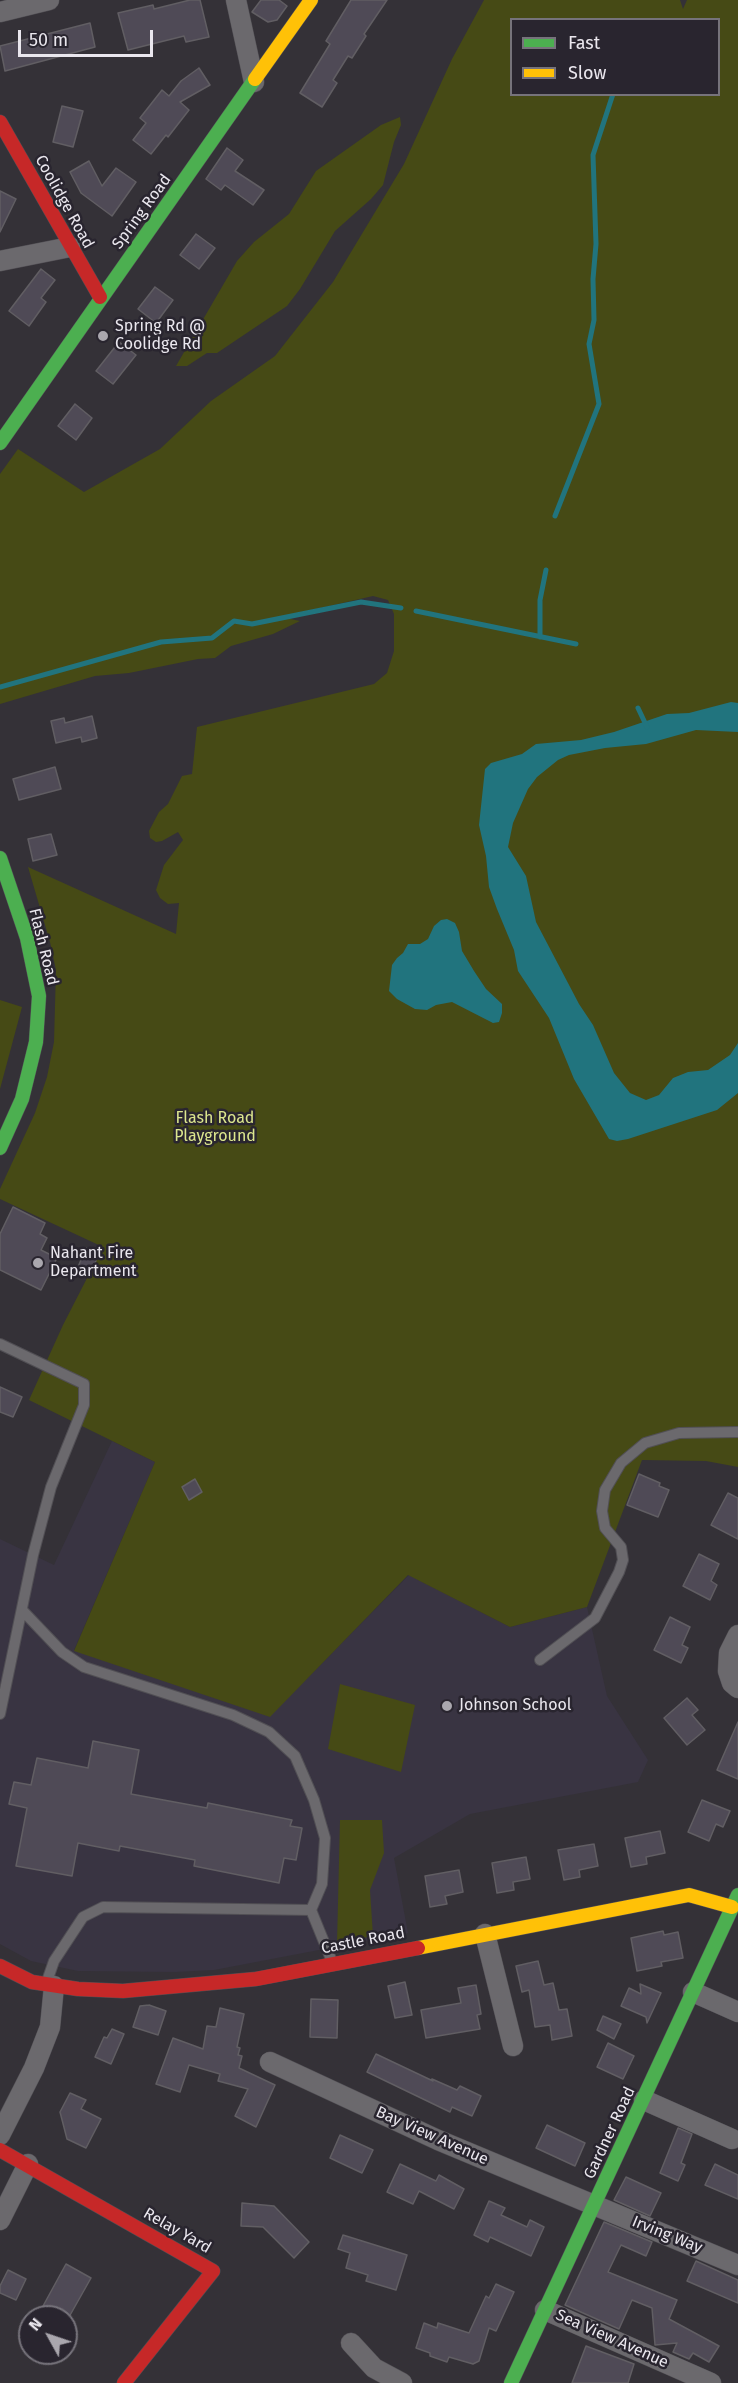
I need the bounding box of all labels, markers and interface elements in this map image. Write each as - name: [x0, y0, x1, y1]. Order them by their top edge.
- scale bar: [21, 18, 156, 56]
- legend: [510, 18, 720, 96]
- text: 50 m: [29, 29, 68, 51]
- text: Fast: [568, 32, 600, 54]
- text: Slow: [568, 62, 606, 84]
- street label: Coolidge Road: [30, 152, 98, 252]
- street label: Spring Road: [108, 171, 176, 253]
- place label: Spring Rd @ Coolidge Rd: [115, 317, 205, 355]
- marker: Spring Rd @ Coolidge Rd: [96, 329, 110, 343]
- street label: Flash Road: [24, 906, 62, 988]
- park label: Flash Road Playground: [174, 1109, 256, 1147]
- place label: Nahant Fire Department: [50, 1244, 137, 1282]
- marker: Nahant Fire Department: [31, 1256, 45, 1270]
- place label: Johnson School: [459, 1696, 572, 1716]
- marker: Johnson School: [440, 1699, 454, 1713]
- street label: Castle Road: [320, 1923, 406, 1959]
- street label: Gardner Road: [580, 2084, 640, 2182]
- street label: Bay View Avenue: [373, 2103, 491, 2169]
- street label: Relay Yard: [140, 2204, 214, 2258]
- street label: Irving Way: [629, 2212, 705, 2258]
- north arrow: [18, 2305, 78, 2365]
- street label: Sea View Avenue: [553, 2306, 671, 2372]
- text: N: [25, 2314, 46, 2335]

